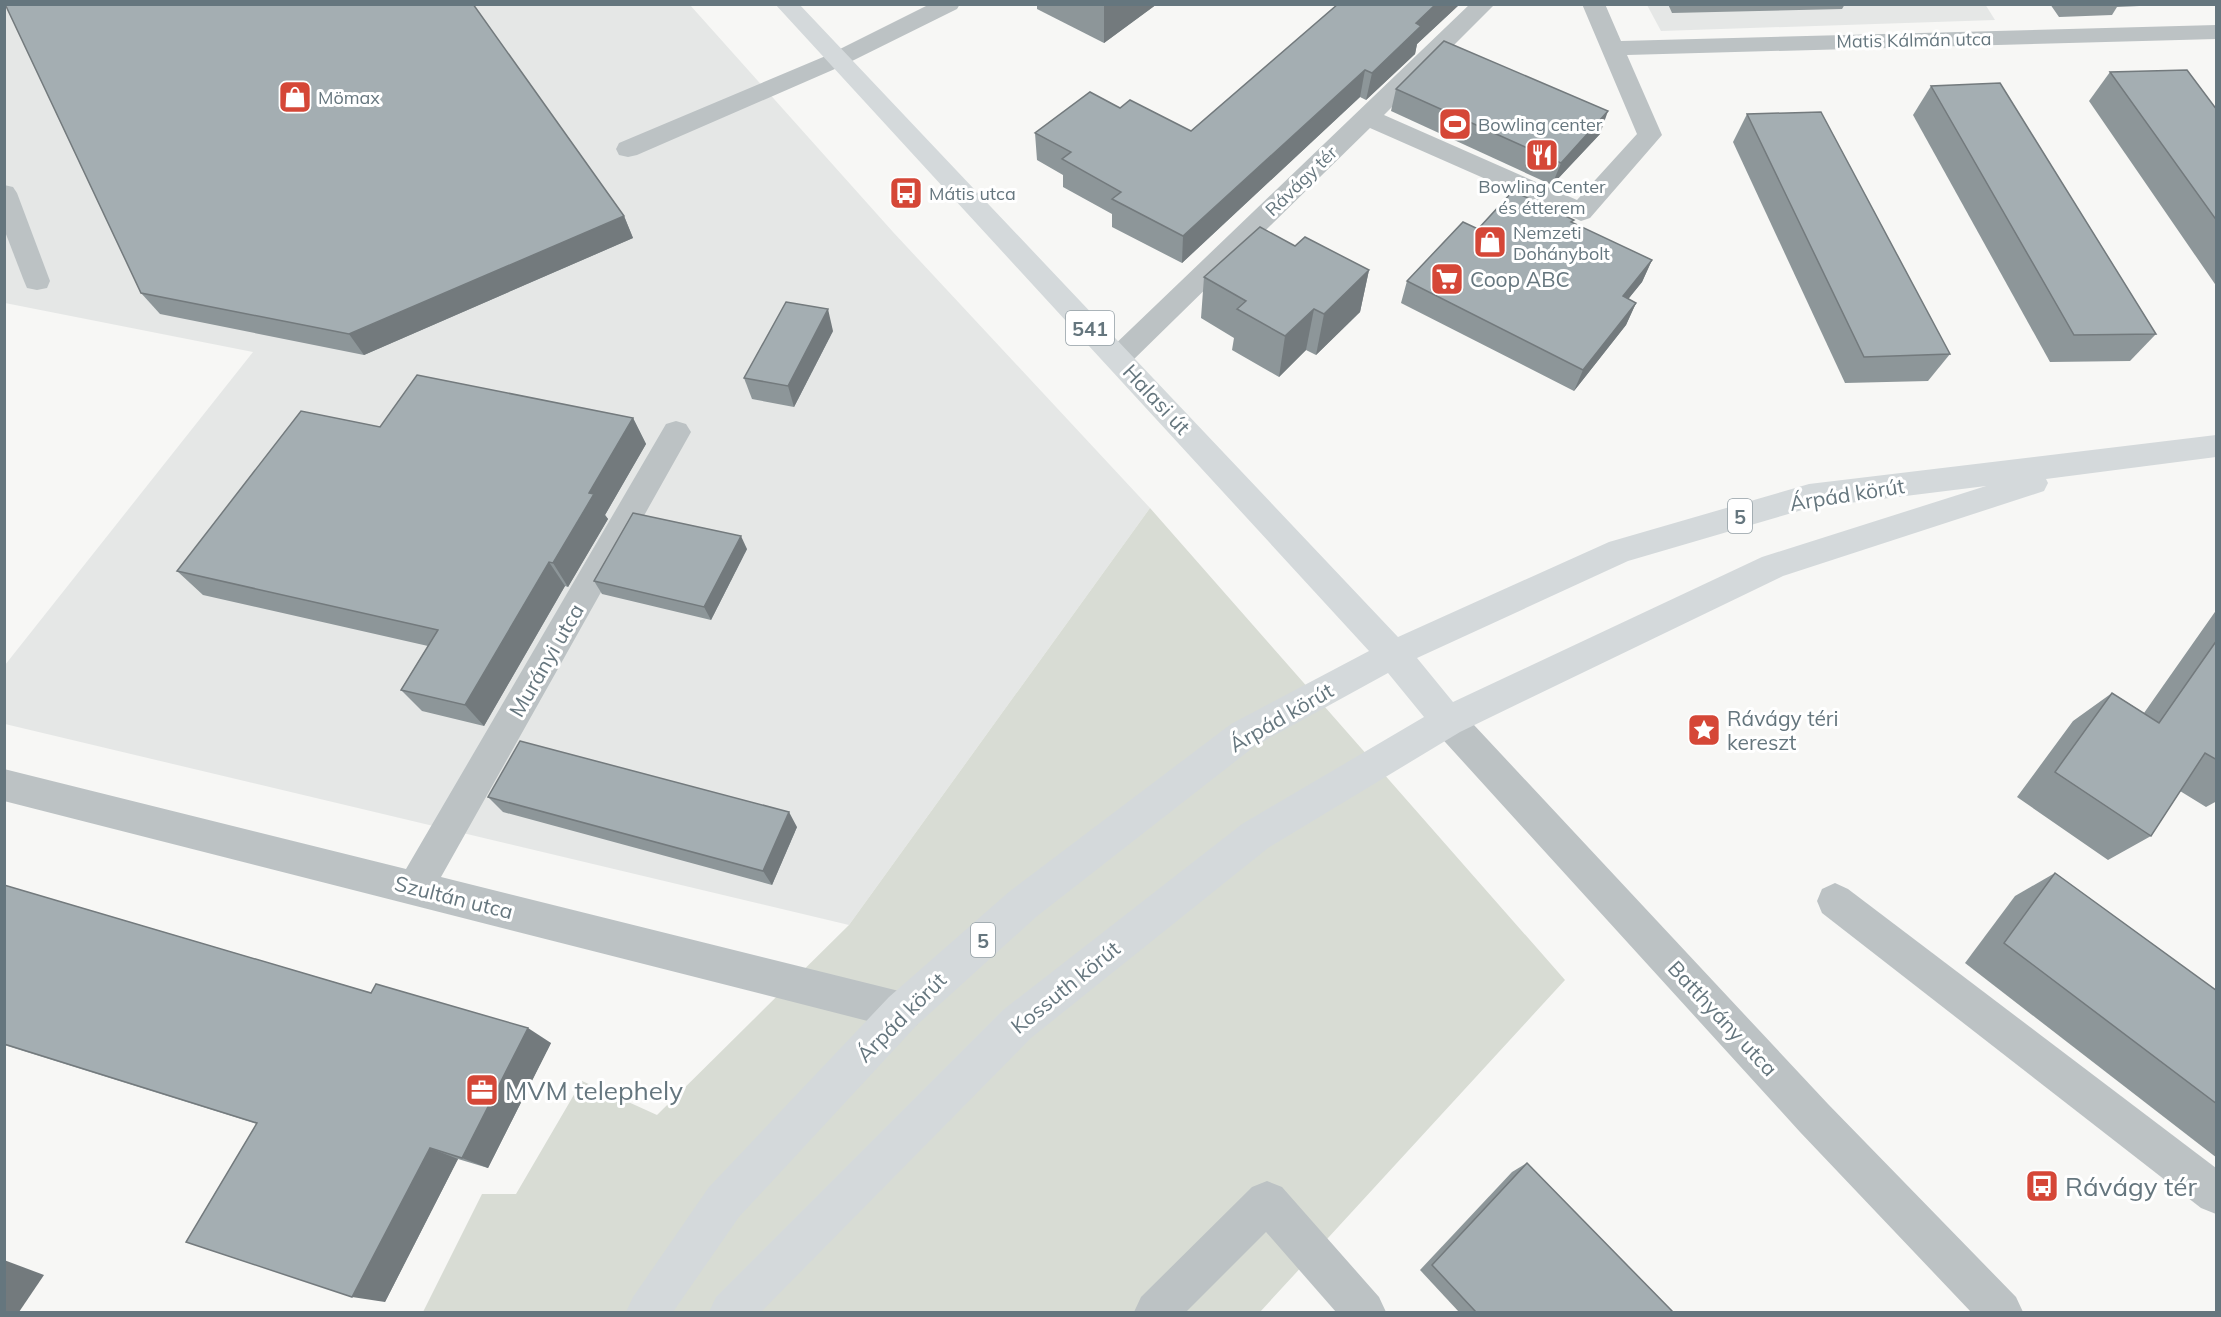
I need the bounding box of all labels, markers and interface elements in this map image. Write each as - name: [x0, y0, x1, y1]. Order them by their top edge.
- street label: Matis Kálmán utca: [1836, 27, 1992, 53]
- shop icon: Mömax: [277, 79, 313, 115]
- place label: Mömax: [318, 86, 380, 109]
- sports icon: Bowling center: [1437, 106, 1473, 142]
- place label: Bowling center: [1478, 113, 1603, 136]
- restaurant icon: Bowling Center és étterem: [1524, 137, 1560, 173]
- street label: Rávágy tér: [1260, 141, 1342, 221]
- bus stop icon: Mátis utca: [888, 175, 924, 211]
- place label: Bowling Center és étterem: [1478, 175, 1606, 219]
- place label: Mátis utca: [929, 182, 1016, 205]
- place label: Nemzeti Dohánybolt: [1513, 221, 1610, 265]
- shop icon: Nemzeti Dohánybolt: [1472, 224, 1508, 260]
- supermarket icon: Coop ABC: [1429, 261, 1465, 297]
- place label: Coop ABC: [1470, 266, 1570, 292]
- road number: 541: [1066, 311, 1114, 345]
- street label: Halasi út: [1118, 358, 1196, 440]
- street label: Árpád körút: [1788, 472, 1906, 516]
- road number: 5: [1728, 499, 1752, 533]
- street label: Murányi utca: [503, 599, 589, 721]
- street label: Árpád körút: [1224, 677, 1338, 757]
- place label: Rávágy téri kereszt: [1727, 705, 1838, 755]
- place icon: Rávágy téri kereszt: [1686, 712, 1722, 748]
- street label: Szultán utca: [392, 870, 516, 924]
- road number: 5: [971, 923, 995, 957]
- street label: Kossuth körút: [1005, 935, 1125, 1039]
- street label: Batthyány utca: [1663, 955, 1783, 1081]
- street label: Árpád körút: [851, 967, 951, 1067]
- office icon: MVM telephely: [464, 1072, 500, 1108]
- place label: MVM telephely: [505, 1074, 683, 1107]
- bus stop icon: Rávágy tér: [2024, 1168, 2060, 1204]
- place label: Rávágy tér: [2065, 1170, 2197, 1203]

